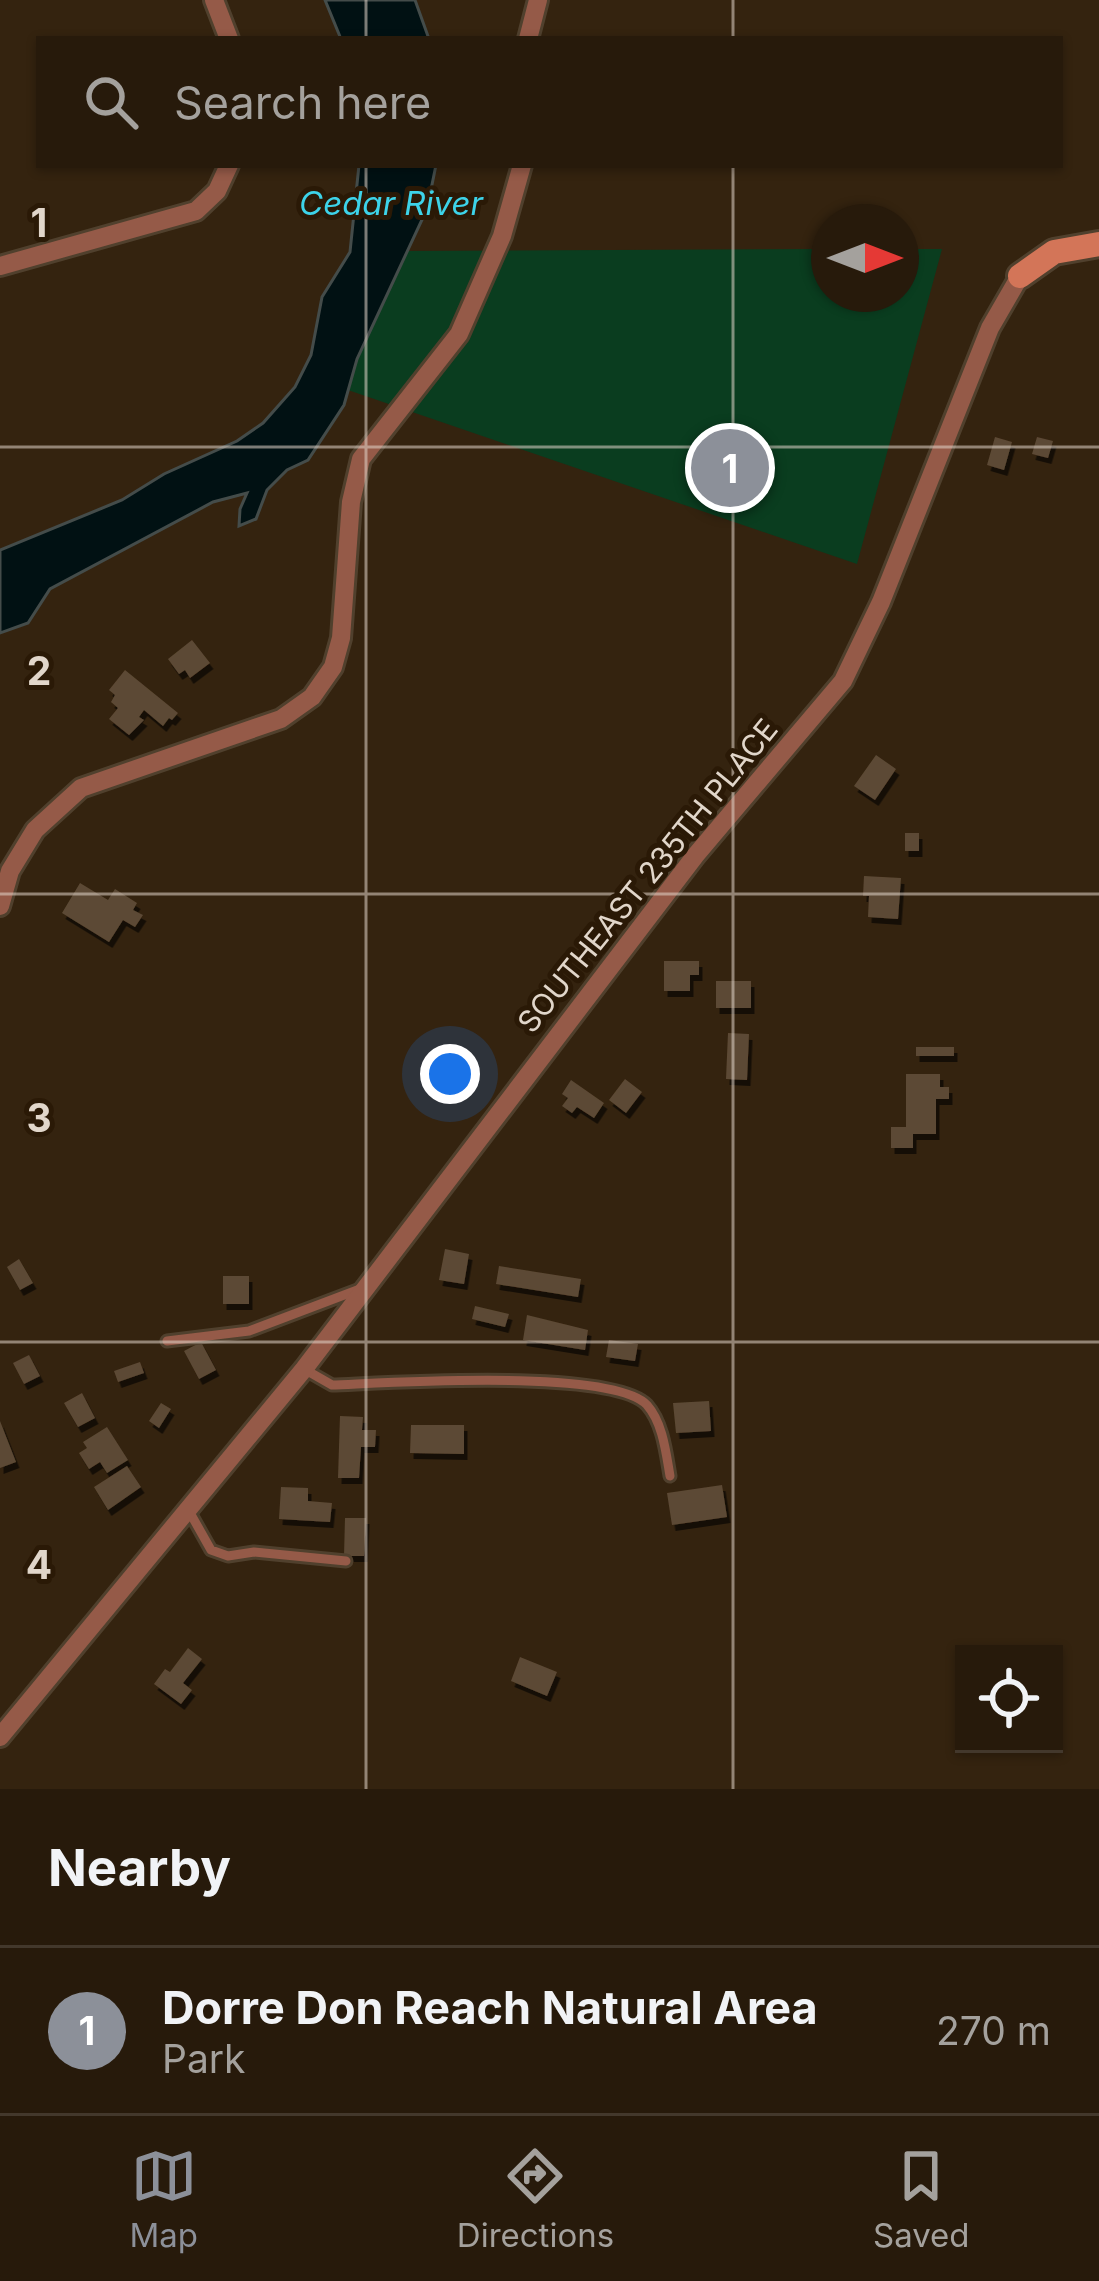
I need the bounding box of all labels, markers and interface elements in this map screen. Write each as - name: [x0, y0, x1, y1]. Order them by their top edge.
- search box: [36, 36, 1063, 168]
- icon: search: [78, 69, 144, 135]
- text: Search here: [174, 75, 431, 130]
- water label: Cedar River: [299, 183, 484, 223]
- text: 1: [31, 199, 47, 246]
- north arrow: [811, 204, 919, 312]
- pin: 1: [691, 423, 769, 513]
- text: 2: [27, 647, 51, 694]
- street label: SOUTHEAST 235TH PLACE: [510, 711, 785, 1039]
- your location: [420, 1044, 480, 1104]
- text: 3: [26, 1094, 52, 1141]
- text: 4: [26, 1541, 52, 1588]
- map controls: [955, 1645, 1063, 1753]
- button: locate: [955, 1645, 1063, 1753]
- text: Nearby: [48, 1837, 231, 1898]
- text: Dorre Don Reach Natural Area: [162, 1980, 818, 2035]
- text: 1: [79, 2007, 95, 2054]
- text: 270 m: [936, 2007, 1051, 2054]
- text: Park: [162, 2035, 246, 2082]
- tab: Map: [129, 2143, 198, 2255]
- tab: Directions: [457, 2143, 614, 2255]
- tab: Saved: [873, 2143, 970, 2255]

